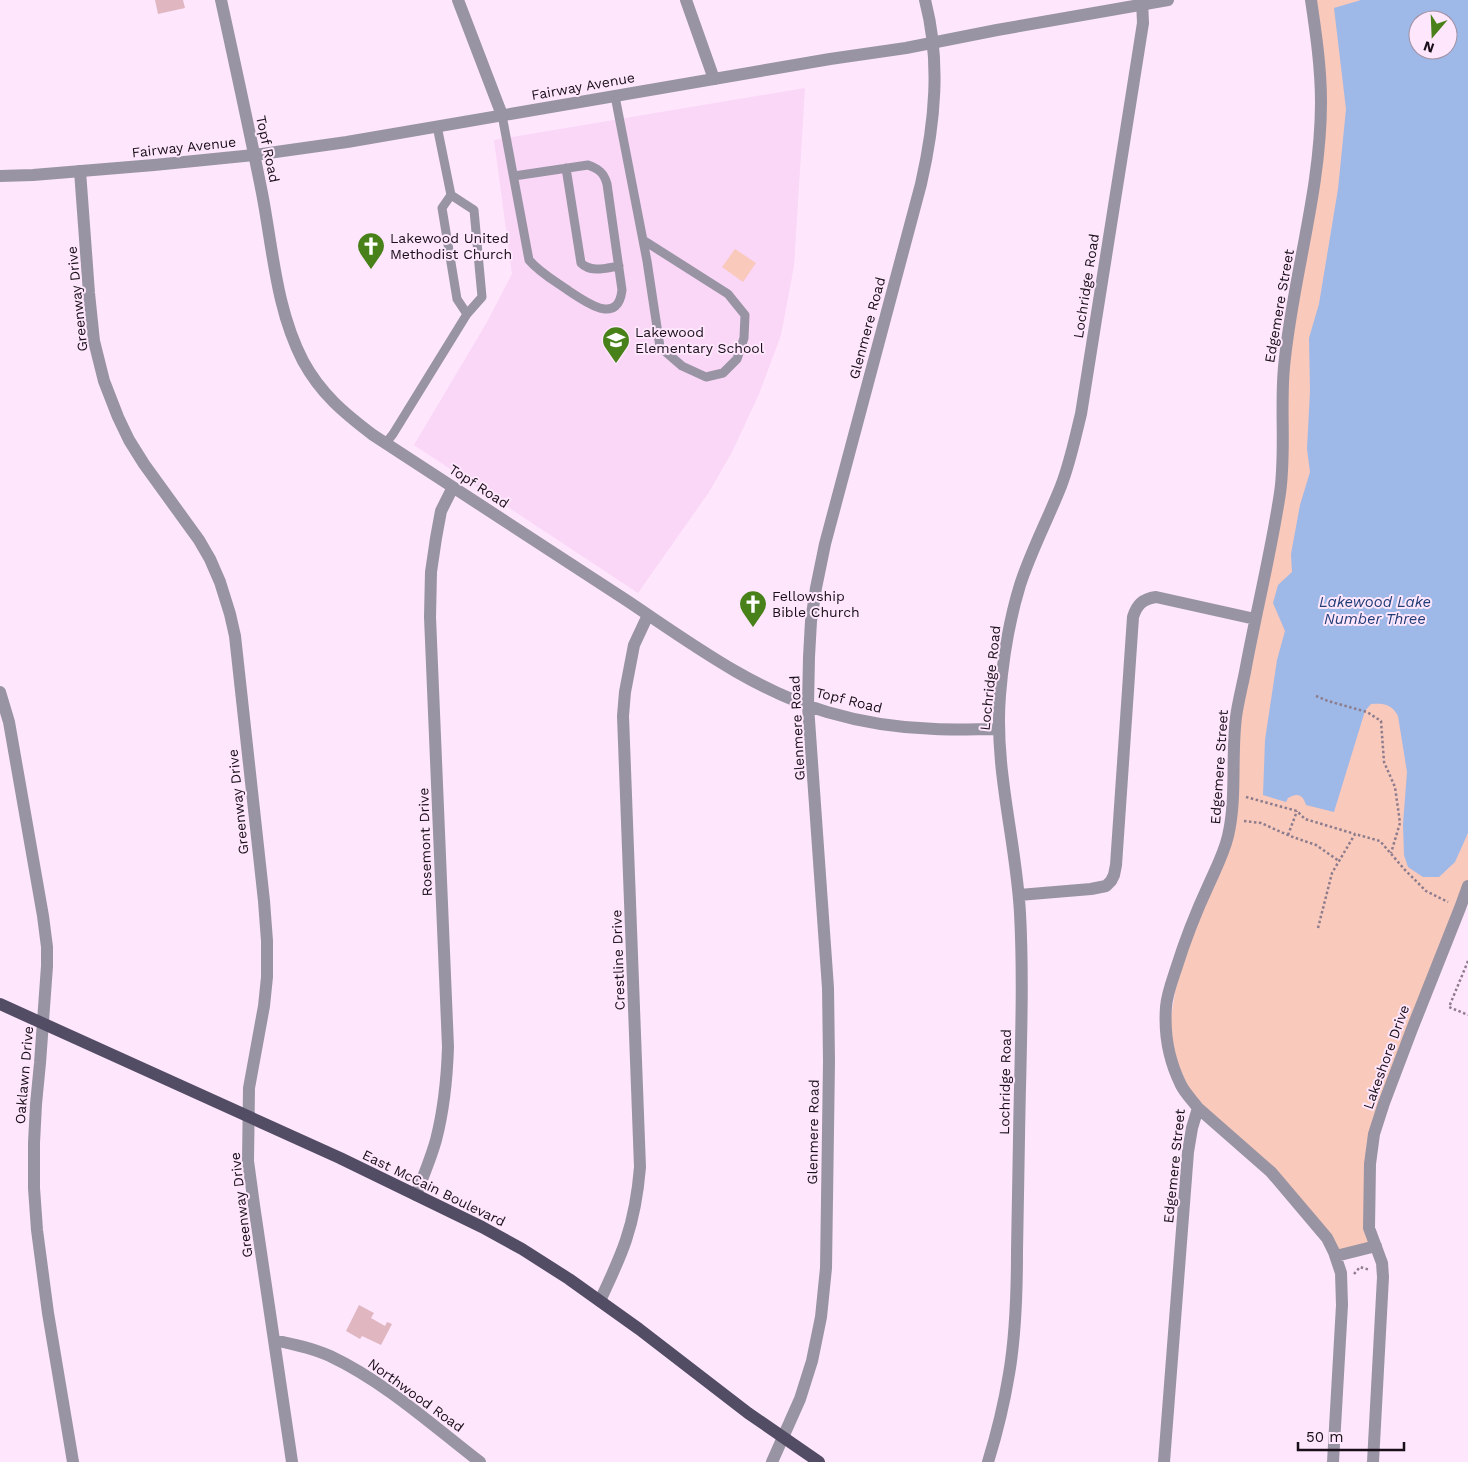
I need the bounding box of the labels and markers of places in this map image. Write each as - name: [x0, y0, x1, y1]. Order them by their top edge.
- place label: Lakewood United Methodist Church: [390, 230, 512, 262]
- church icon: Lakewood United Methodist Church: [356, 231, 386, 270]
- place label: Lakewood Elementary School: [635, 324, 765, 356]
- school or university icon: Lakewood Elementary School: [601, 325, 631, 364]
- place label: Fellowship Bible Church: [772, 588, 860, 620]
- church icon: Fellowship Bible Church: [738, 589, 768, 628]

